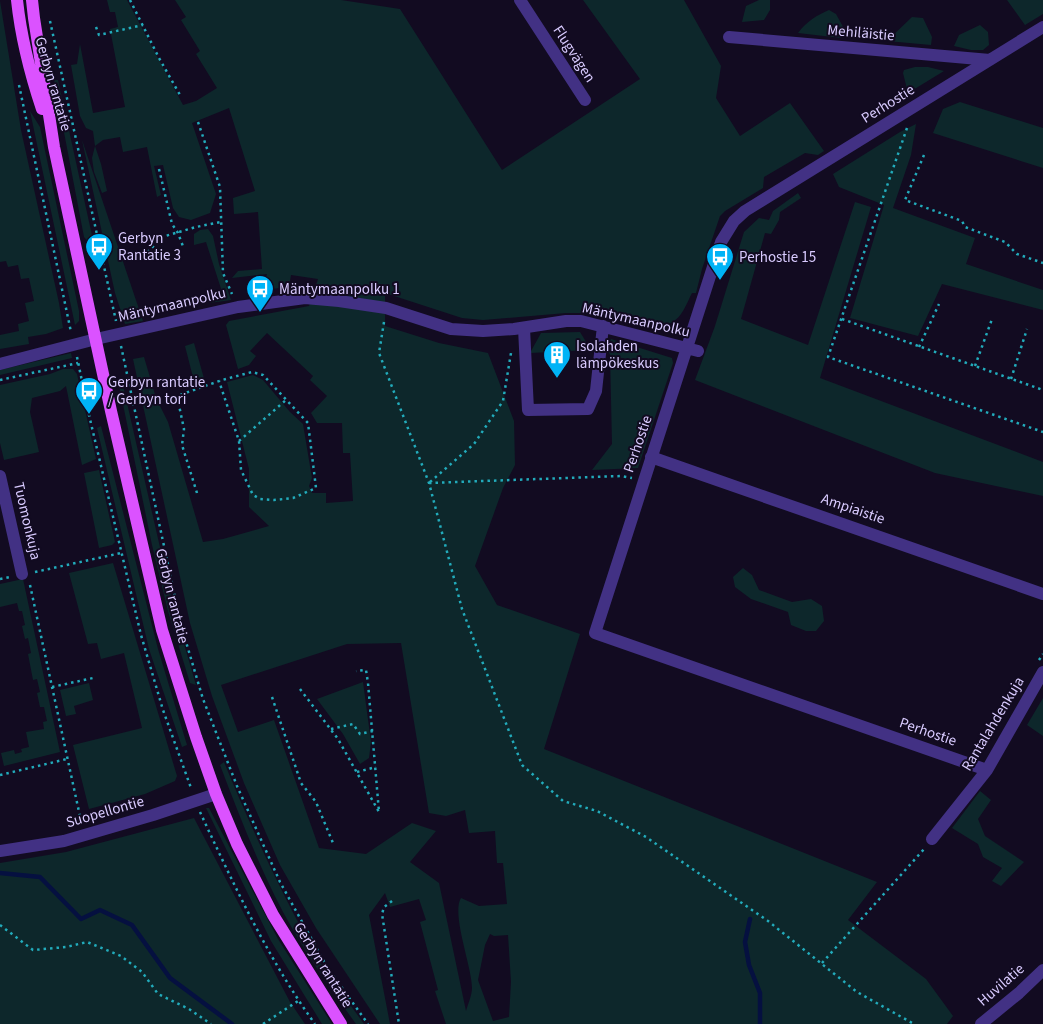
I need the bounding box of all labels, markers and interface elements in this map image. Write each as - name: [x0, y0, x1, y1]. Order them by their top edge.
- street label: Mehiläistie: [826, 20, 896, 46]
- street label: Flugvägen: [548, 21, 600, 87]
- street label: Gerbyn rantatie: [29, 34, 77, 134]
- street label: Perhostie: [857, 79, 919, 129]
- place label: Gerbyn Rantatie 3: [118, 228, 181, 266]
- bus stop icon: Gerbyn Rantatie 3: [84, 232, 114, 271]
- bus stop icon: Perhostie 15: [705, 242, 735, 281]
- place label: Perhostie 15: [739, 247, 816, 268]
- bus stop icon: Mäntymaanpolku 1: [245, 274, 275, 313]
- place label: Mäntymaanpolku 1: [279, 279, 400, 300]
- street label: Mäntymaanpolku: [116, 282, 228, 328]
- street label: Mäntymaanpolku: [580, 297, 692, 343]
- place label: Isolahden lämpökeskus: [576, 336, 659, 374]
- building icon: Isolahden lämpökeskus: [542, 340, 572, 379]
- place label: Gerbyn rantatie / Gerbyn tori: [108, 372, 205, 410]
- bus stop icon: Gerbyn rantatie / Gerbyn tori: [74, 376, 104, 415]
- street label: Perhostie: [618, 413, 658, 475]
- street label: Tuomonkuja: [8, 480, 46, 562]
- street label: Ampiaistie: [818, 488, 888, 530]
- street label: Gerbyn rantatie: [150, 546, 194, 646]
- street label: Rantalahdenkuja: [957, 673, 1029, 775]
- street label: Perhostie: [897, 712, 959, 752]
- street label: Suopellontie: [64, 791, 146, 833]
- street label: Gerbyn rantatie: [288, 918, 358, 1012]
- street label: Huvilatie: [973, 959, 1029, 1011]

